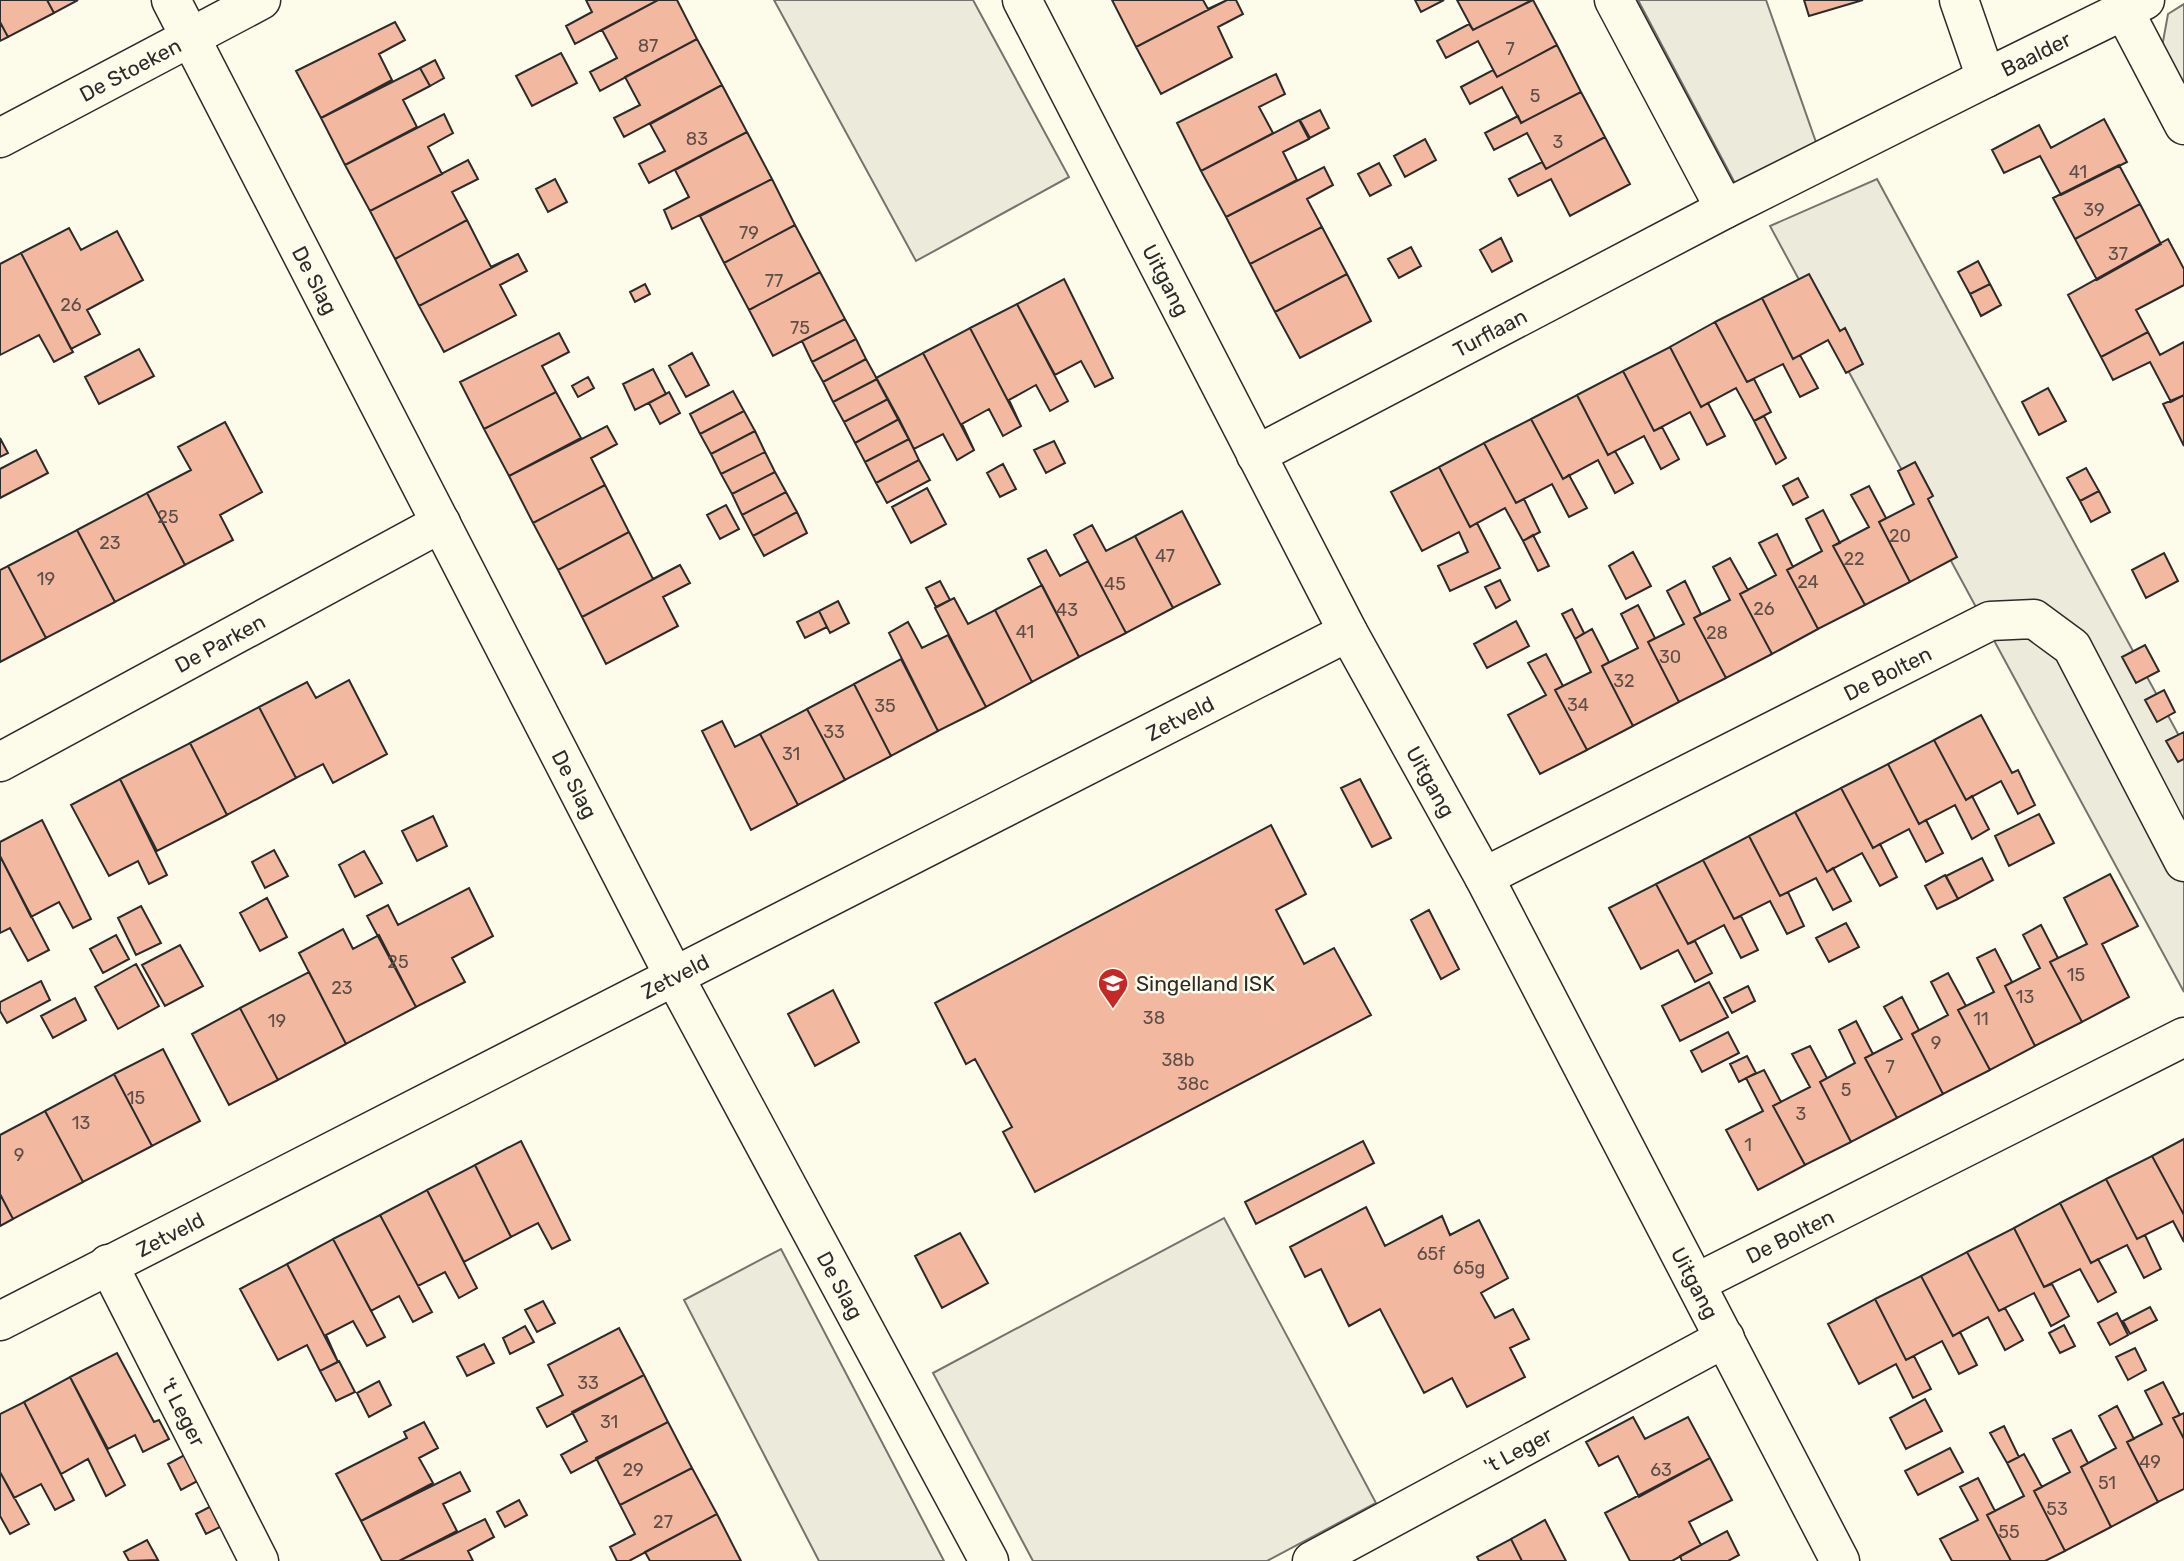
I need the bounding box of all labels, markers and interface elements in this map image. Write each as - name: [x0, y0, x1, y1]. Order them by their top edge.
- street label: Baalder: [1997, 26, 2075, 81]
- street label: De Stoeken: [75, 32, 185, 106]
- house number: 87: [638, 35, 658, 57]
- house number: 7: [1505, 38, 1515, 60]
- house number: 5: [1530, 85, 1540, 107]
- house number: 83: [686, 128, 708, 150]
- house number: 3: [1553, 131, 1563, 153]
- house number: 41: [2069, 161, 2087, 183]
- house number: 39: [2083, 199, 2105, 221]
- house number: 79: [739, 222, 759, 244]
- street label: Uitgang: [1138, 240, 1195, 320]
- street label: De Slag: [287, 242, 343, 318]
- house number: 37: [2108, 243, 2128, 265]
- house number: 77: [765, 270, 783, 292]
- house number: 26: [60, 294, 82, 316]
- street label: Turflaan: [1449, 303, 1531, 362]
- house number: 75: [790, 317, 810, 339]
- house number: 25: [157, 506, 179, 528]
- house number: 20: [1889, 525, 1911, 547]
- house number: 23: [99, 532, 121, 554]
- house number: 47: [1155, 545, 1175, 567]
- house number: 22: [1843, 548, 1865, 570]
- house number: 19: [37, 568, 55, 590]
- house number: 24: [1797, 571, 1819, 593]
- house number: 45: [1104, 573, 1126, 595]
- house number: 26: [1753, 598, 1775, 620]
- house number: 43: [1056, 599, 1078, 621]
- street label: De Parken: [170, 608, 269, 677]
- house number: 41: [1016, 621, 1034, 643]
- house number: 28: [1706, 622, 1728, 644]
- street label: De Bolten: [1839, 640, 1935, 706]
- house number: 30: [1659, 646, 1681, 668]
- house number: 32: [1613, 670, 1635, 692]
- street label: Zetveld: [1142, 690, 1218, 746]
- house number: 34: [1567, 694, 1589, 716]
- house number: 35: [874, 695, 896, 717]
- house number: 33: [823, 721, 845, 743]
- street label: Uitgang: [1401, 741, 1461, 821]
- house number: 31: [782, 743, 800, 765]
- street label: De Slag: [547, 746, 603, 822]
- street label: Zetveld: [637, 948, 713, 1004]
- house number: 25: [387, 951, 409, 973]
- house number: 15: [2067, 964, 2085, 986]
- school or university icon: Singelland ISK: [1096, 966, 1130, 1010]
- place label: Singelland ISK: [1136, 971, 1275, 996]
- house number: 23: [331, 977, 353, 999]
- house number: 13: [2016, 986, 2034, 1008]
- house number: 38: [1143, 1007, 1165, 1029]
- house number: 11: [1973, 1008, 1989, 1030]
- house number: 19: [268, 1010, 286, 1032]
- house number: 9: [1931, 1032, 1941, 1054]
- house number: 38b: [1162, 1049, 1194, 1071]
- house number: 7: [1885, 1056, 1895, 1078]
- house number: 38c: [1177, 1073, 1209, 1095]
- house number: 5: [1841, 1079, 1851, 1101]
- house number: 15: [127, 1087, 145, 1109]
- house number: 3: [1796, 1103, 1806, 1125]
- house number: 13: [72, 1112, 90, 1134]
- house number: 1: [1744, 1134, 1752, 1156]
- house number: 9: [14, 1144, 24, 1166]
- street label: De Bolten: [1742, 1203, 1838, 1268]
- street label: Zetveld: [132, 1206, 208, 1262]
- house number: 65f: [1417, 1243, 1445, 1265]
- street label: Uitgang: [1666, 1243, 1724, 1323]
- street label: De Slag: [812, 1247, 869, 1323]
- house number: 65g: [1453, 1257, 1485, 1279]
- house number: 33: [577, 1372, 599, 1394]
- street label: 't Leger: [155, 1373, 211, 1450]
- house number: 31: [600, 1411, 618, 1433]
- street label: 't Leger: [1480, 1421, 1556, 1478]
- house number: 49: [2139, 1451, 2161, 1473]
- house number: 29: [622, 1459, 644, 1481]
- house number: 63: [1650, 1459, 1672, 1481]
- house number: 51: [2098, 1472, 2116, 1494]
- house number: 53: [2046, 1498, 2068, 1520]
- house number: 27: [653, 1511, 673, 1533]
- house number: 55: [1998, 1521, 2020, 1543]

